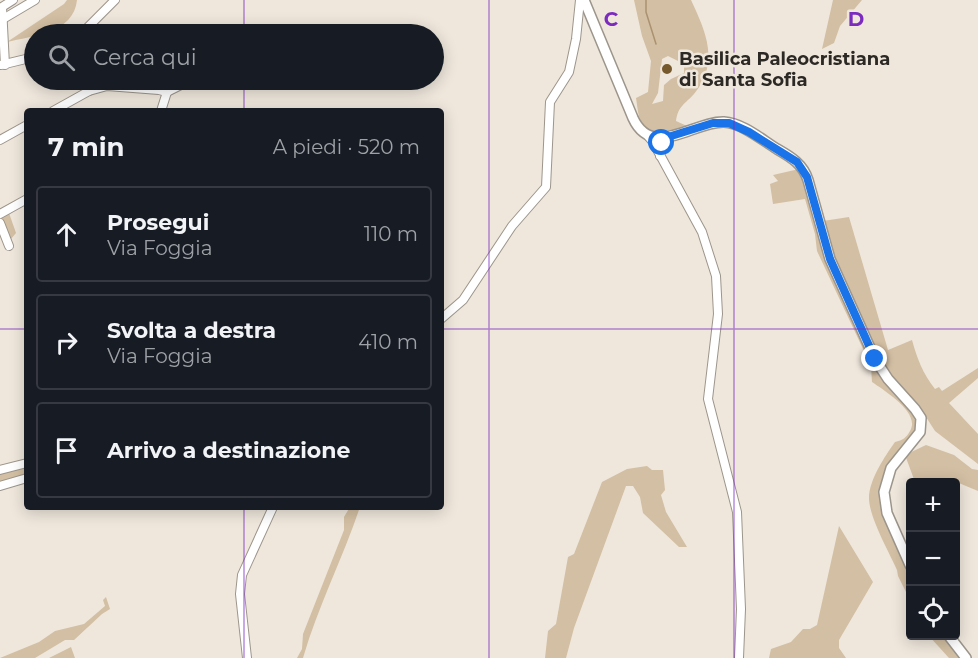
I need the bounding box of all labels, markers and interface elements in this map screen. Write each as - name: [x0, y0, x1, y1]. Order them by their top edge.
- text: C: [604, 7, 619, 31]
- text: D: [848, 7, 864, 31]
- search box: [24, 24, 444, 90]
- icon: search: [45, 41, 78, 74]
- text: Cerca qui: [93, 44, 197, 71]
- place label: Basilica Paleocristiana di Santa Sofia: [679, 48, 890, 91]
- marker: Basilica Paleocristiana di Santa Sofia: [660, 62, 674, 76]
- route start: [648, 129, 674, 155]
- text: 7 min: [48, 131, 125, 163]
- text: A piedi · 520 m: [273, 135, 420, 159]
- text: Prosegui: [107, 209, 209, 236]
- icon: ahead: [50, 218, 83, 251]
- text: 110 m: [364, 222, 418, 246]
- text: Via Foggia: [107, 236, 212, 260]
- text: Svolta a destra: [107, 317, 276, 344]
- icon: right: [50, 326, 83, 359]
- text: 410 m: [358, 330, 418, 354]
- text: Via Foggia: [107, 344, 212, 368]
- route end: [861, 345, 887, 371]
- icon: arrive: [50, 434, 83, 467]
- text: Arrivo a destinazione: [107, 437, 350, 464]
- map controls: [906, 478, 960, 640]
- button: +: [906, 478, 960, 532]
- button: −: [906, 532, 960, 586]
- button: locate: [906, 586, 960, 640]

